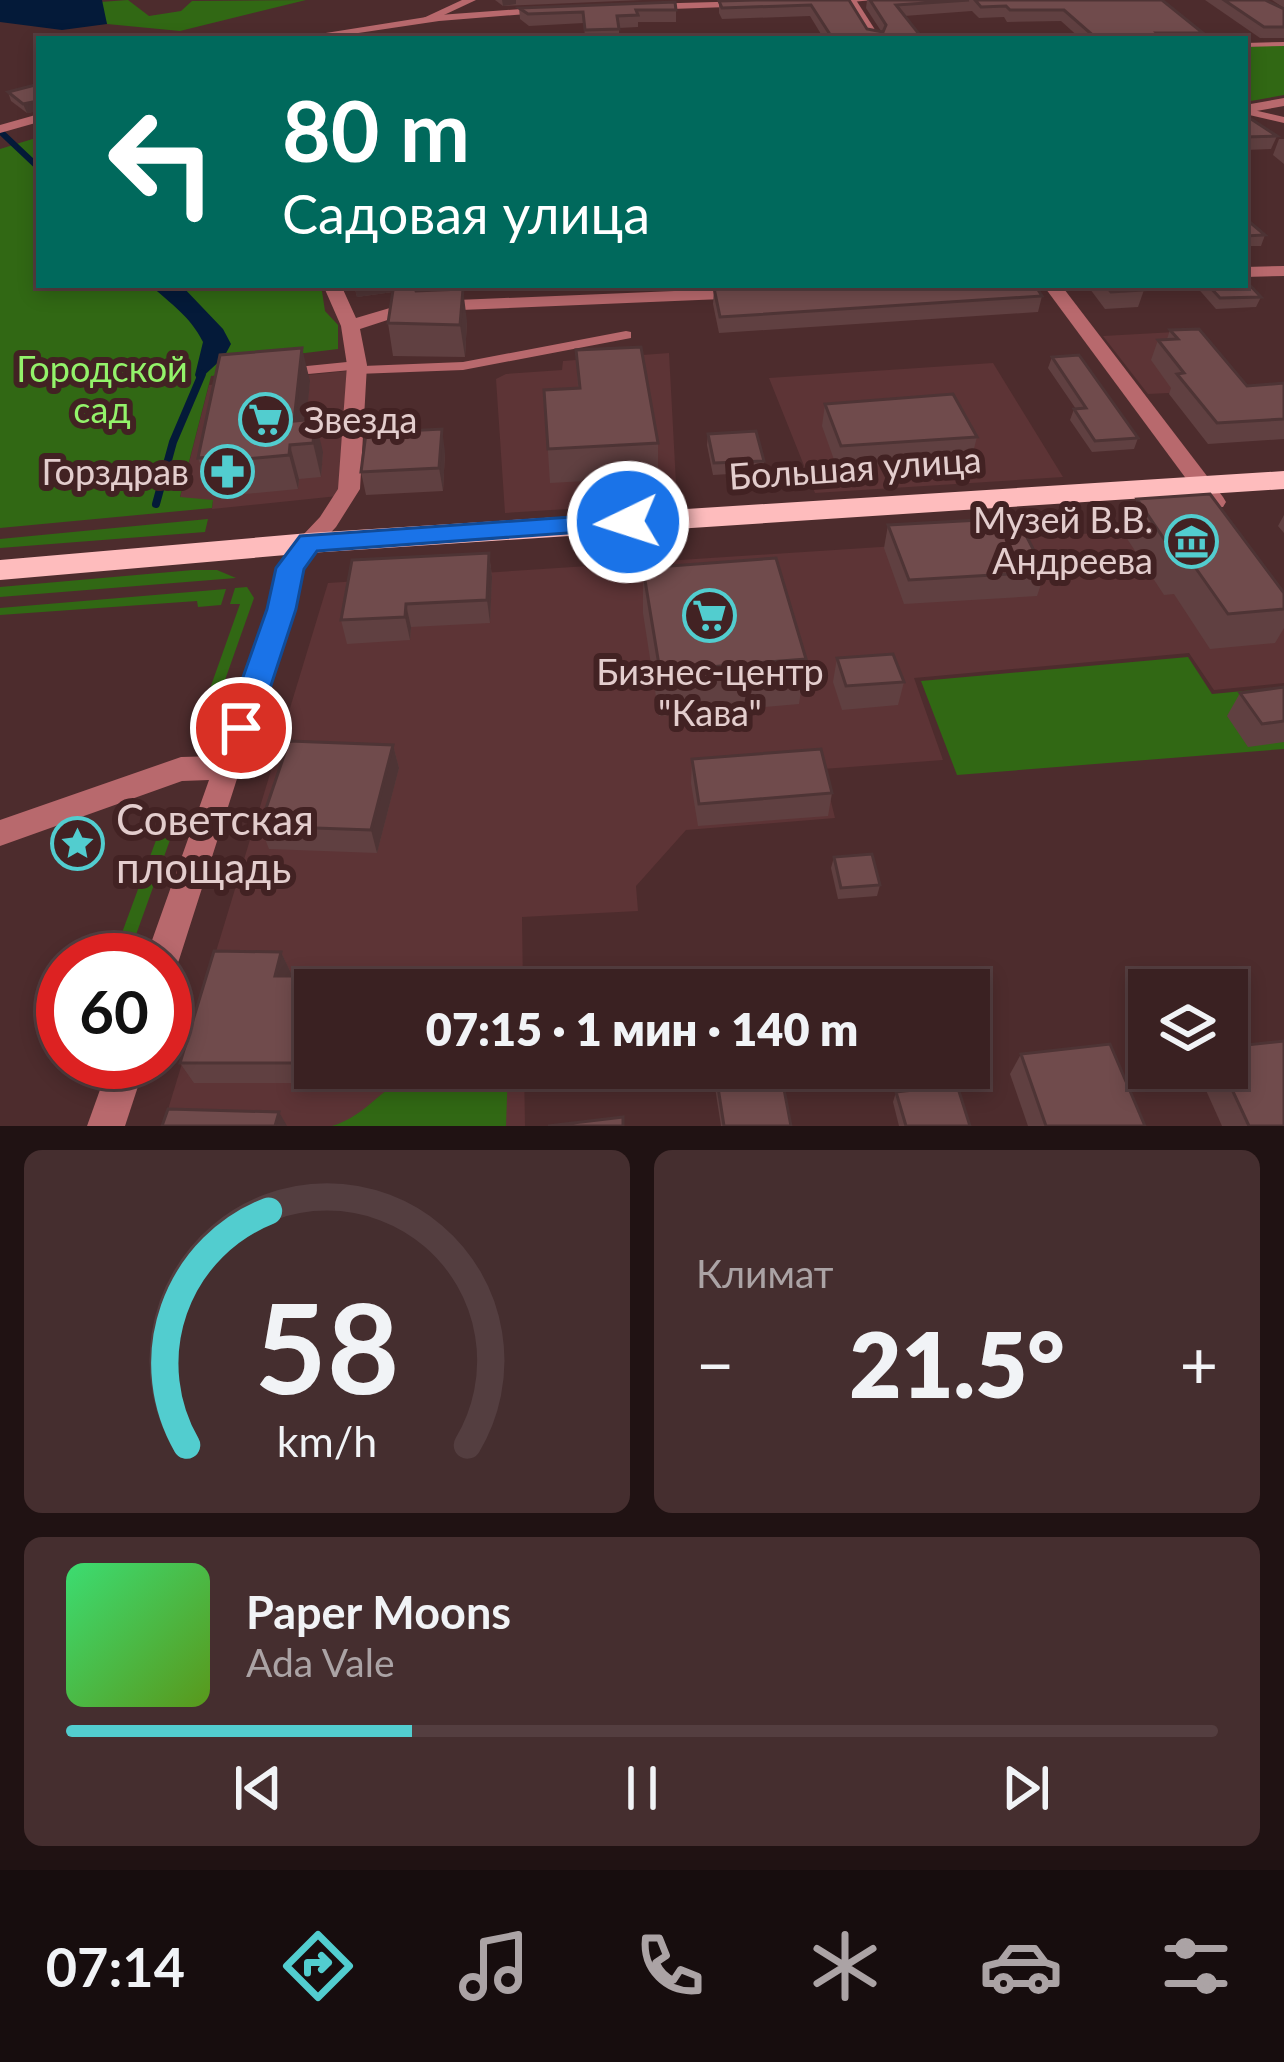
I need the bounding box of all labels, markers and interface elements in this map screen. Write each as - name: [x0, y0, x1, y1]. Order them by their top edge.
- text: 80 m: [282, 79, 470, 180]
- icon: left: [84, 84, 240, 240]
- text: Садовая улица: [282, 181, 650, 246]
- park label: Городской сад: [16, 346, 188, 431]
- supermarket icon: Звезда: [237, 392, 293, 448]
- place label: Звезда: [304, 397, 417, 441]
- street label: Большая улица: [727, 436, 983, 498]
- pharmacy icon: Горздрав: [200, 444, 256, 500]
- place label: Горздрав: [41, 449, 189, 493]
- position arrow: [565, 459, 691, 585]
- place label: Музей В.В. Андреева: [973, 497, 1153, 582]
- museum icon: Музей В.В. Андреева: [1164, 513, 1220, 569]
- supermarket icon: Бизнес-центр "Кава": [682, 588, 738, 644]
- place label: Бизнес-центр "Кава": [596, 649, 824, 734]
- pin: [190, 677, 292, 779]
- icon: arrive: [208, 695, 274, 761]
- place label: Советская площадь: [116, 794, 314, 892]
- place icon: Советская площадь: [49, 816, 105, 872]
- speed limit sign: 60: [36, 933, 192, 1089]
- map controls: [1128, 969, 1248, 1089]
- button: layers: [1128, 969, 1248, 1089]
- text: 07:15 · 1 мин · 140 m: [426, 1002, 858, 1056]
- text: Климат: [696, 1250, 834, 1296]
- text: 58: [255, 1271, 399, 1421]
- text: 21.5°: [849, 1309, 1065, 1417]
- text: −: [696, 1324, 734, 1403]
- text: +: [1180, 1324, 1218, 1403]
- text: km/h: [277, 1414, 377, 1465]
- text: Paper Moons: [246, 1585, 511, 1639]
- text: Ada Vale: [246, 1639, 395, 1685]
- icon: previous: [225, 1755, 291, 1821]
- icon: pause: [609, 1755, 675, 1821]
- icon: next: [993, 1755, 1059, 1821]
- icon: directions: [276, 1924, 360, 2008]
- icon: music: [452, 1924, 536, 2008]
- icon: phone: [628, 1924, 712, 2008]
- icon: climate: [803, 1924, 887, 2008]
- icon: car: [979, 1924, 1063, 2008]
- icon: filters: [1154, 1924, 1238, 2008]
- text: 07:14: [46, 1934, 185, 1999]

